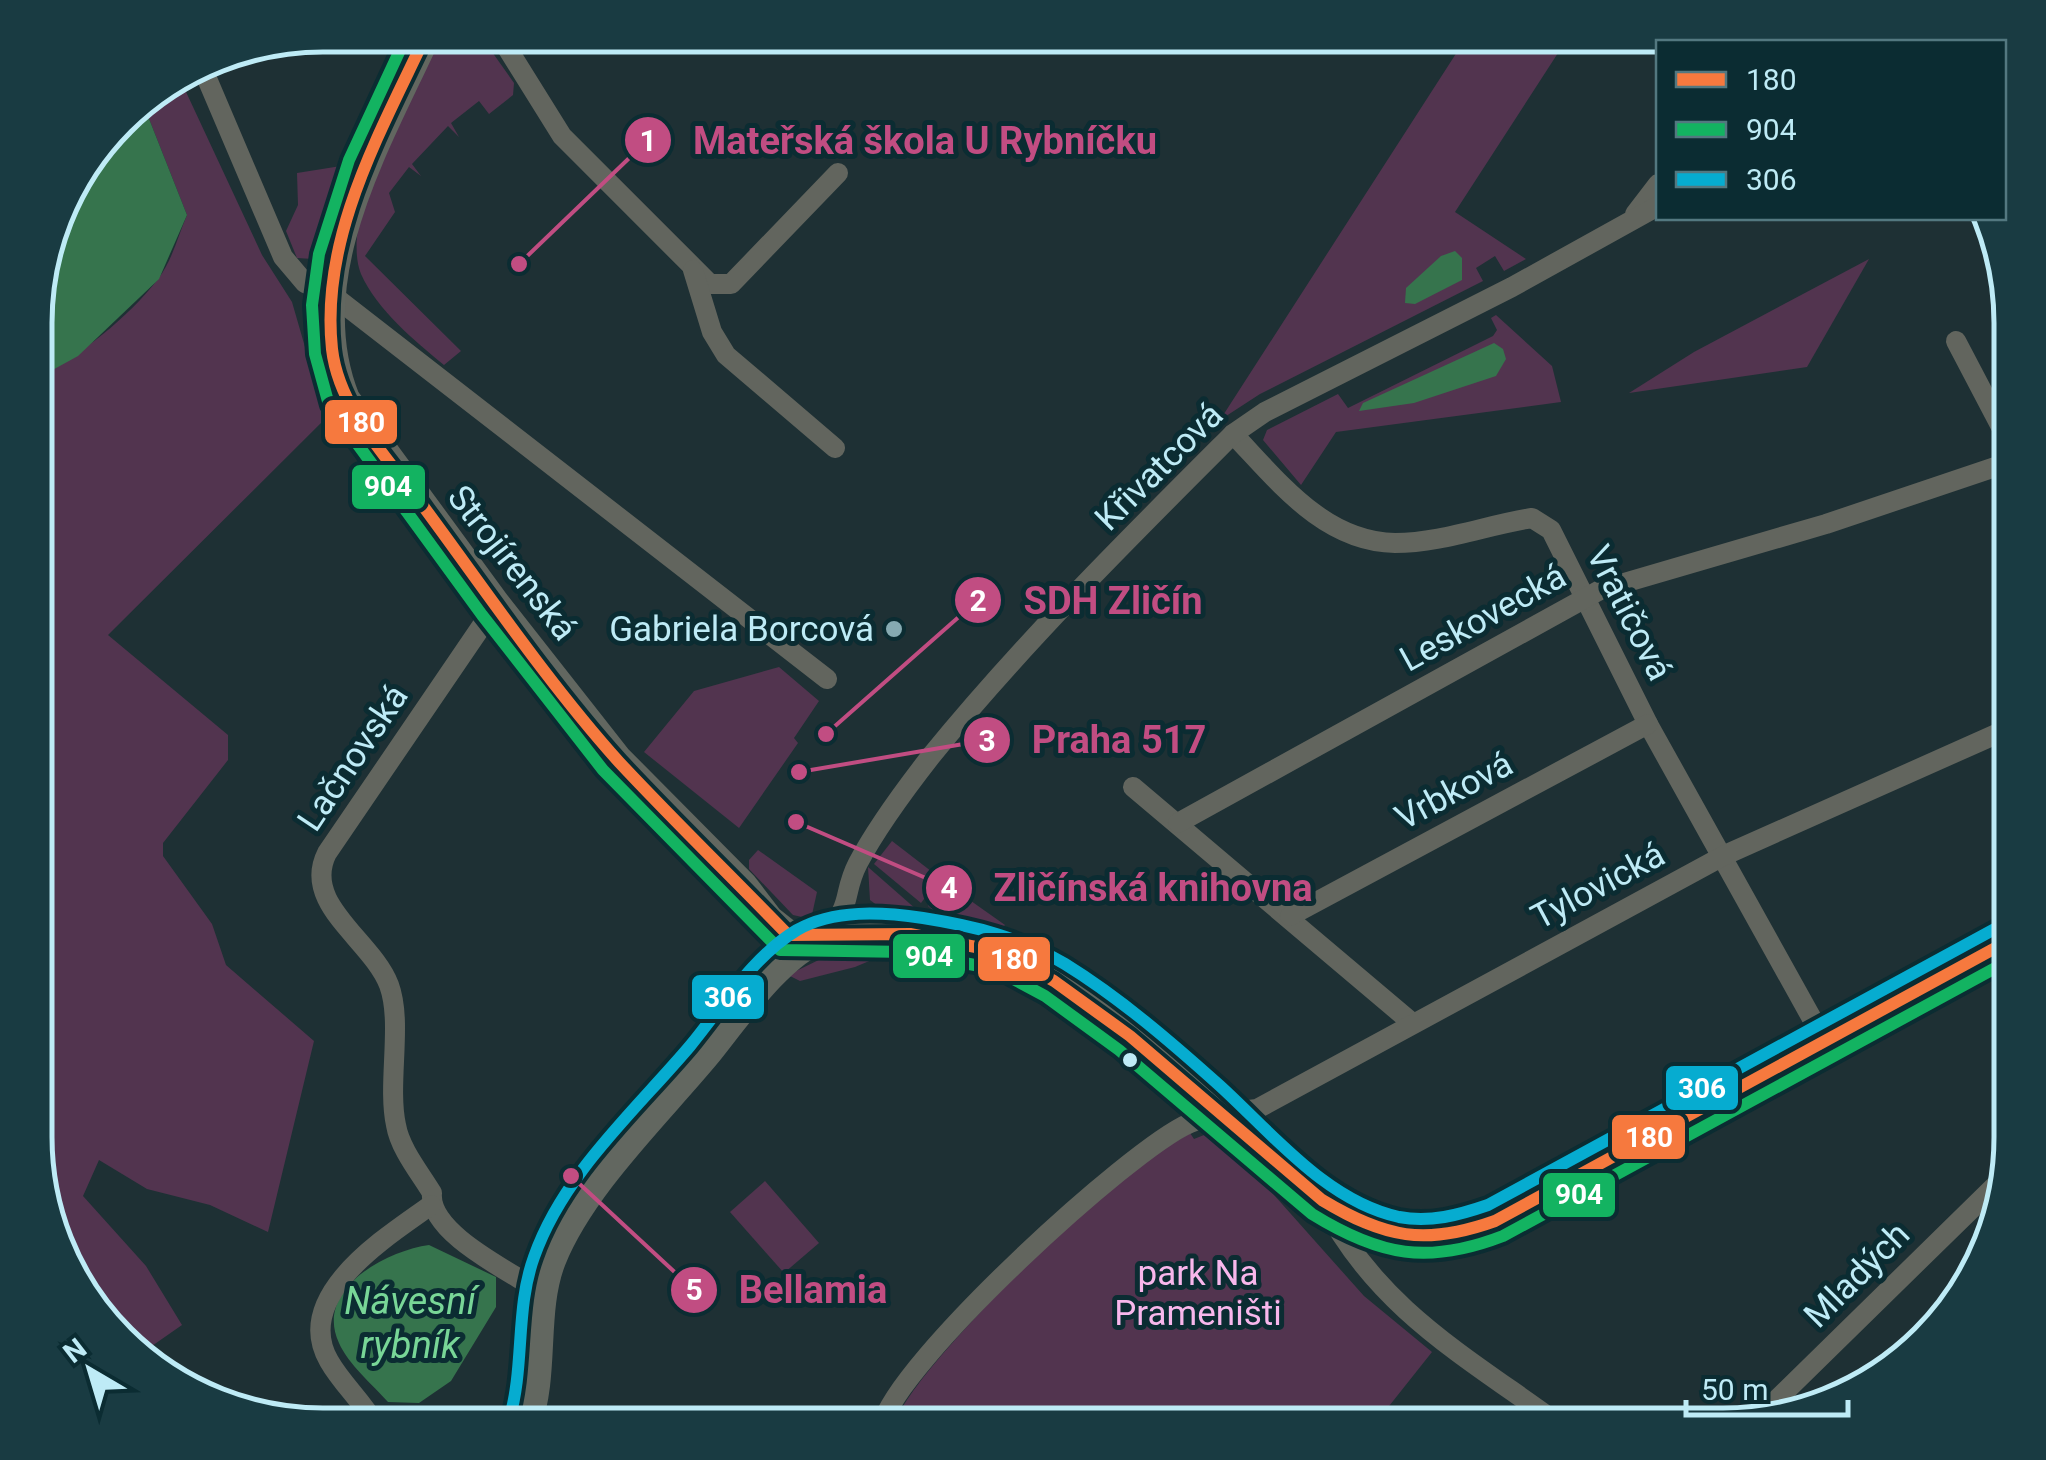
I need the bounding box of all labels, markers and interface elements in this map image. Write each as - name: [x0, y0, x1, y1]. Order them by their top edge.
- legend: [1656, 40, 2006, 220]
- text: 180: [1746, 62, 1797, 97]
- callout: Mateřská škola U Rybníčku: [623, 106, 1177, 174]
- text: 904: [1746, 112, 1797, 147]
- text: Mateřská škola U Rybníčku: [693, 119, 1157, 163]
- text: 1: [639, 123, 657, 158]
- text: 306: [1746, 162, 1797, 197]
- street label: Křivatcová: [1087, 395, 1231, 539]
- line badge: 180: [323, 398, 399, 446]
- text: 180: [337, 406, 385, 439]
- line badge: 904: [350, 463, 427, 511]
- text: 904: [364, 470, 412, 503]
- street label: Strojírenská: [439, 477, 585, 649]
- street label: Vratičová: [1578, 539, 1680, 687]
- street label: Leskovecká: [1393, 556, 1573, 680]
- callout: SDH Zličín: [953, 566, 1222, 634]
- text: SDH Zličín: [1023, 579, 1203, 623]
- text: 2: [969, 583, 987, 618]
- place label: Gabriela Borcová: [609, 609, 874, 650]
- marker: Gabriela Borcová: [883, 618, 905, 640]
- street label: Lačnovská: [289, 677, 417, 839]
- callout: Praha 517: [962, 706, 1226, 774]
- text: Praha 517: [1032, 718, 1206, 762]
- text: 3: [978, 723, 996, 758]
- street label: Vrbková: [1389, 743, 1519, 839]
- street label: Tylovická: [1524, 834, 1672, 938]
- callout: Zličínská knihovna: [924, 854, 1333, 922]
- text: Zličínská knihovna: [993, 866, 1313, 910]
- text: 4: [940, 870, 958, 905]
- line badge: 904: [891, 932, 967, 980]
- line badge: 180: [976, 935, 1052, 983]
- text: 904: [905, 940, 953, 973]
- text: 180: [990, 943, 1038, 976]
- line badge: 306: [690, 973, 766, 1021]
- text: 306: [704, 981, 752, 1014]
- unlabelled marker: [1120, 1050, 1140, 1070]
- line badge: 306: [1664, 1064, 1740, 1112]
- text: 306: [1678, 1072, 1726, 1105]
- line badge: 180: [1610, 1113, 1687, 1161]
- text: 180: [1625, 1121, 1673, 1154]
- line badge: 904: [1541, 1171, 1617, 1219]
- text: 904: [1555, 1178, 1603, 1211]
- street label: Mladých: [1796, 1214, 1918, 1336]
- park label: park Na Prameništi: [1114, 1253, 1282, 1334]
- callout: Bellamia: [669, 1256, 908, 1324]
- text: Bellamia: [739, 1268, 887, 1312]
- text: 5: [685, 1272, 703, 1307]
- water label: Návesní rybník: [344, 1279, 481, 1367]
- north arrow: [40, 1320, 140, 1420]
- text: N: [57, 1332, 93, 1370]
- scale bar: [1686, 1355, 1848, 1417]
- text: 50 m: [1701, 1372, 1768, 1407]

